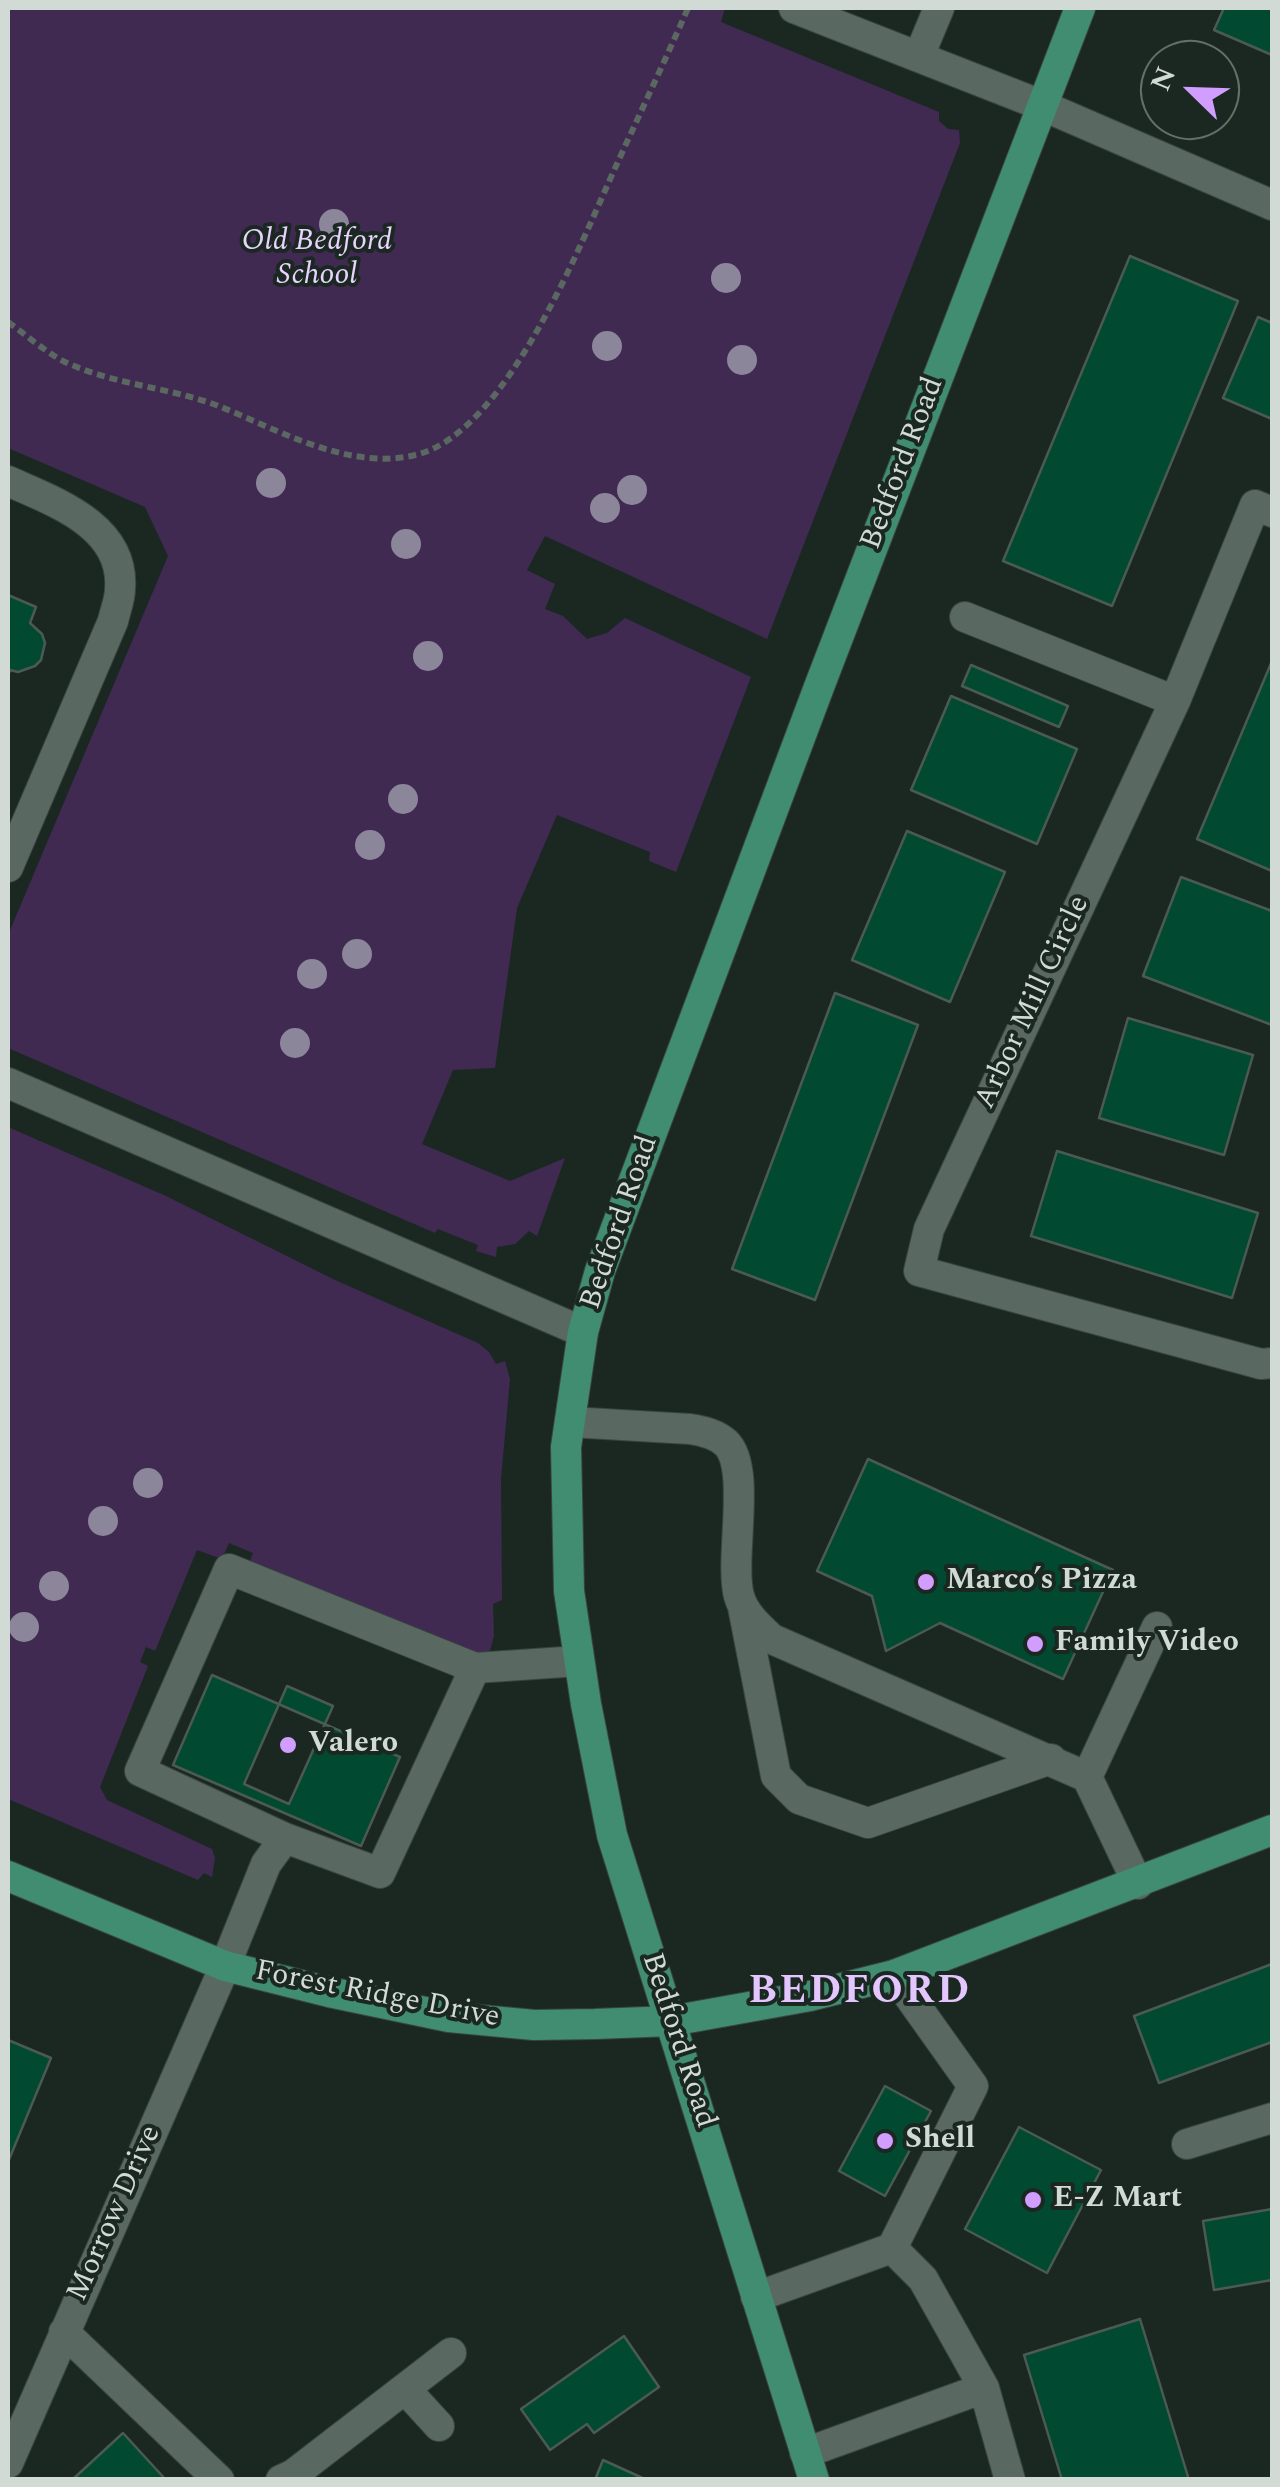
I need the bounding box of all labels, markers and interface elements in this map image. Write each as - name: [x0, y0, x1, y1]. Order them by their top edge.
- north arrow: [1140, 40, 1240, 140]
- text: N: [1140, 60, 1188, 98]
- park label: Old Bedford School: [242, 225, 392, 296]
- street label: Bedford Road: [855, 373, 953, 555]
- street label: Arbor Mill Circle: [969, 891, 1099, 1115]
- street label: Bedford Road: [574, 1131, 668, 1315]
- place label: Marco’s Pizza: [946, 1564, 1137, 1600]
- marker: Marco’s Pizza: [915, 1571, 937, 1593]
- place label: Family Video: [1055, 1626, 1239, 1662]
- marker: Family Video: [1024, 1633, 1046, 1655]
- place label: Valero: [308, 1727, 398, 1763]
- marker: Valero: [277, 1734, 299, 1756]
- street label: Bedford Road: [632, 1949, 722, 2133]
- street label: Forest Ridge Drive: [252, 1955, 502, 2037]
- district label: BEDFORD: [748, 1970, 972, 2018]
- street label: Morrow Drive: [61, 2121, 171, 2307]
- place label: Shell: [905, 2123, 975, 2159]
- marker: Shell: [874, 2130, 896, 2152]
- place label: E-Z Mart: [1053, 2182, 1182, 2218]
- marker: E-Z Mart: [1022, 2189, 1044, 2211]

